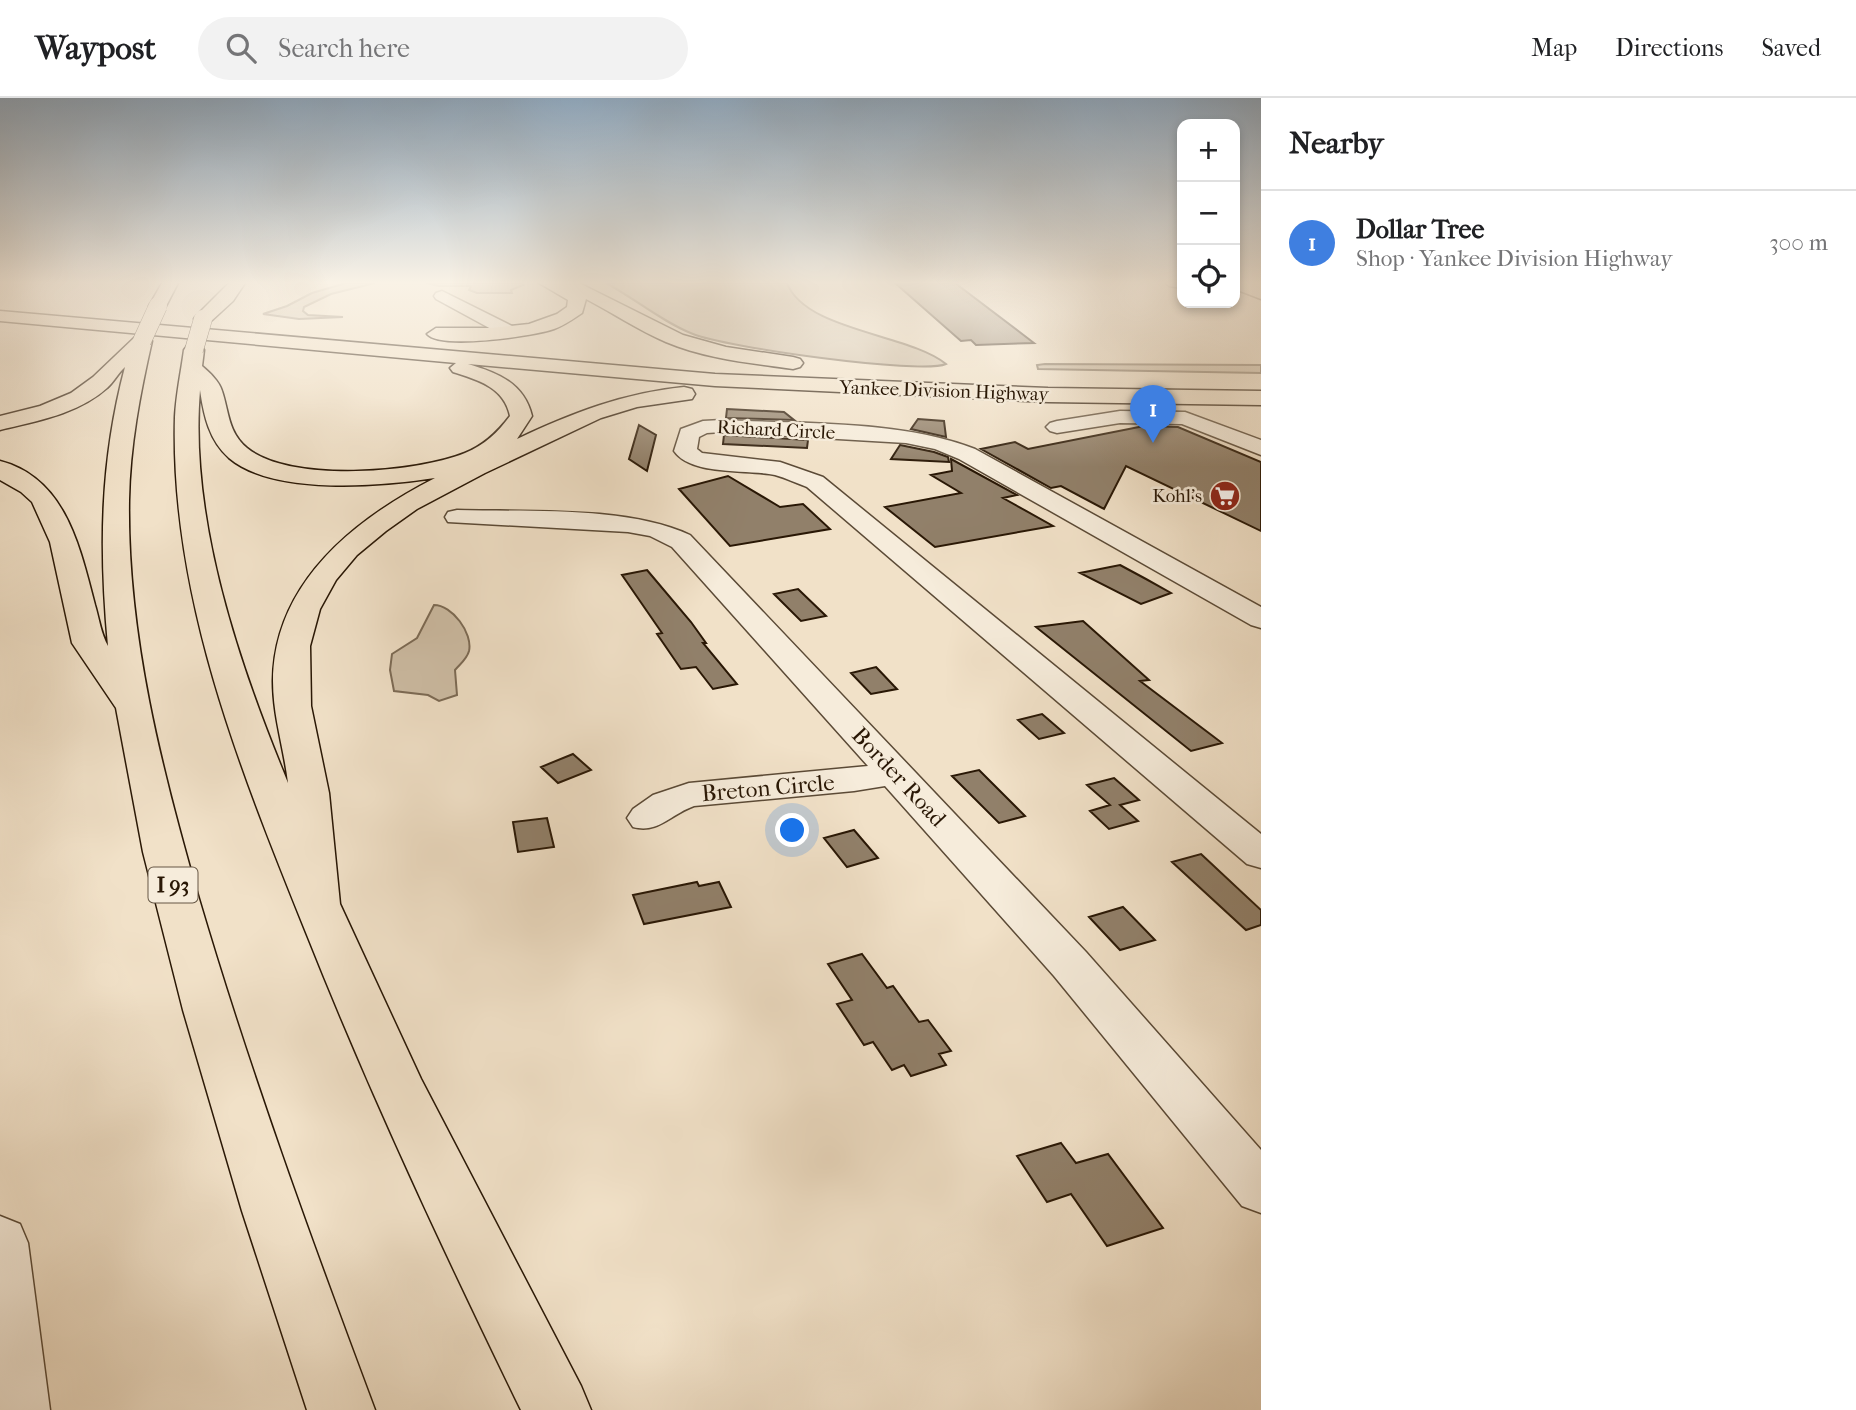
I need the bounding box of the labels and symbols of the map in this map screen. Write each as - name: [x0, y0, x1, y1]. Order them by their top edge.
- street label: Yankee Division Highway: [838, 376, 1050, 406]
- pin: 1: [1130, 385, 1176, 443]
- street label: Richard Circle: [716, 416, 836, 444]
- supermarket icon: Kohl's: [1208, 479, 1242, 513]
- place label: Kohl's: [1152, 485, 1202, 507]
- street label: Border Road: [846, 722, 952, 833]
- street label: Breton Circle: [700, 769, 836, 807]
- your location: [775, 813, 809, 847]
- road number: I 93: [148, 868, 198, 902]

